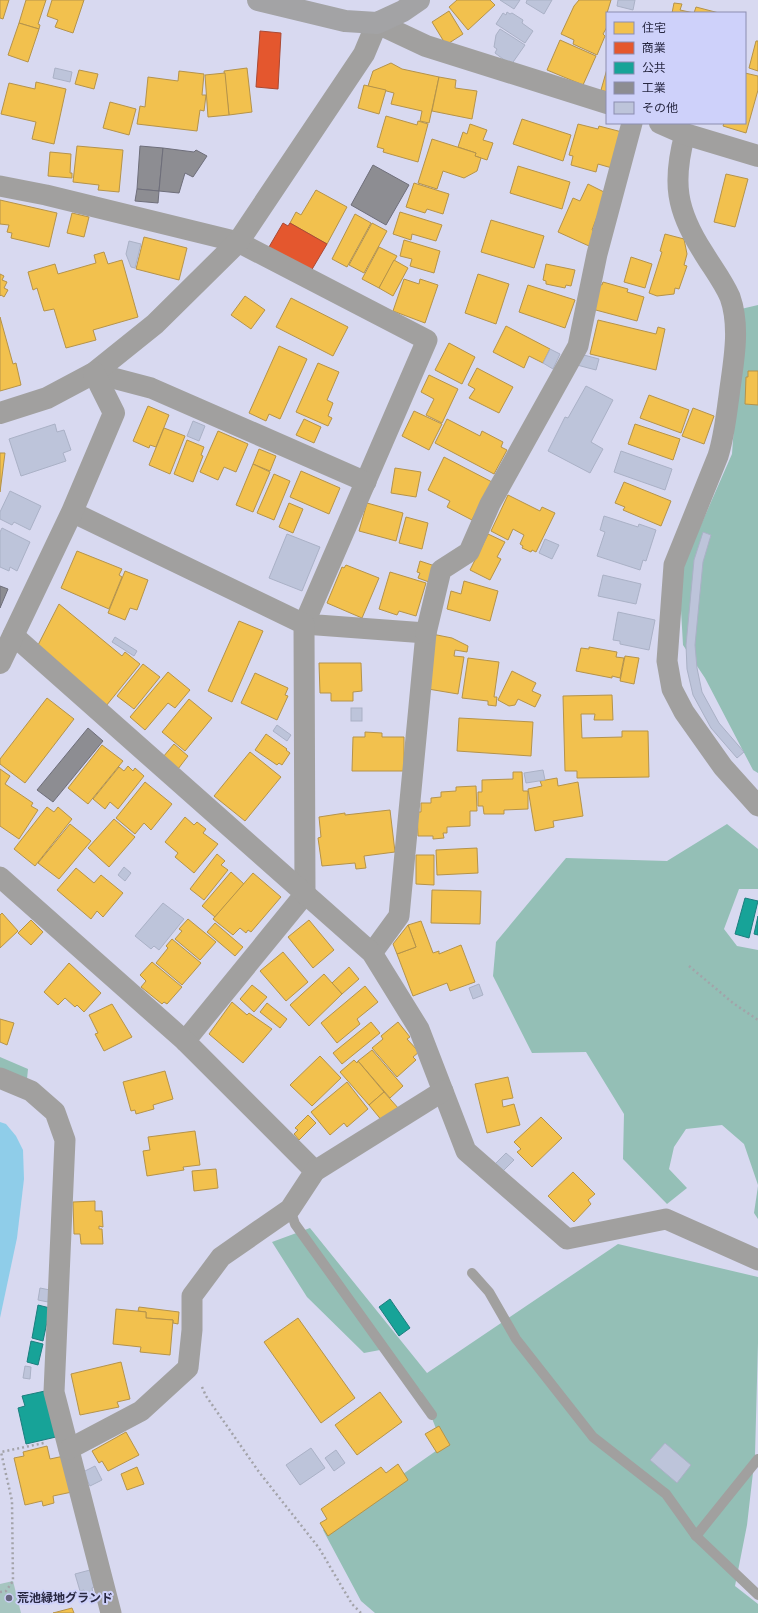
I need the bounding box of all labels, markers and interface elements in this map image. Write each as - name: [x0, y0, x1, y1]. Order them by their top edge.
- legend: [606, 12, 746, 124]
- text: 住宅: [642, 21, 666, 35]
- text: 商業: [642, 41, 666, 55]
- text: 公共: [642, 61, 666, 75]
- text: 工業: [642, 81, 666, 95]
- text: その他: [642, 101, 678, 115]
- place label: 荒池緑地グランド: [17, 1591, 113, 1605]
- marker: 荒池緑地グランド: [4, 1593, 14, 1603]

